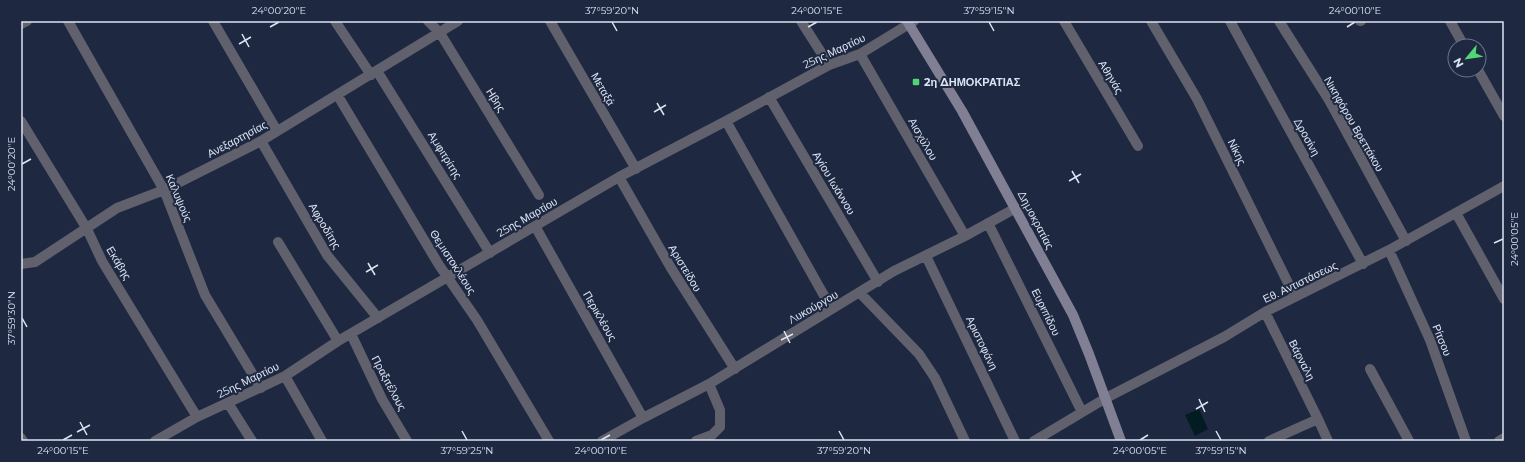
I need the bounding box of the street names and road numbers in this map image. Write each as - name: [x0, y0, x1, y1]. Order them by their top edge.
- street label: 25ης Μαρτίου: [801, 30, 867, 72]
- street label: Αθηνάς: [1096, 58, 1126, 96]
- street label: Μεταξά: [588, 70, 618, 108]
- street label: Νικηφόρου Βρεττάκου: [1321, 74, 1387, 174]
- street label: Ηβης: [483, 85, 509, 115]
- street label: Αισχύλου: [905, 115, 941, 163]
- street label: Δροσίνη: [1291, 116, 1323, 158]
- street label: Ανεξαρτησίας: [205, 117, 269, 161]
- street label: Αμφιτρίτης: [425, 129, 465, 181]
- street label: Νίκης: [1225, 137, 1249, 167]
- street label: Αγίου Ιωάννου: [810, 149, 858, 217]
- street label: Καλυψούς: [163, 172, 195, 224]
- street label: Δημοκρατίας: [1015, 188, 1057, 252]
- street label: 25ης Μαρτίου: [494, 194, 560, 240]
- street label: Αφροδίτης: [306, 200, 344, 252]
- street label: Θεμιστοκλέους: [427, 227, 479, 297]
- street label: Αριστείδου: [665, 242, 705, 294]
- street label: Εκάβης: [104, 244, 134, 282]
- street label: Εθ. Αντιστάσεως: [1261, 258, 1339, 306]
- street label: Ευριπίδου: [1029, 286, 1063, 338]
- street label: Λυκούργου: [786, 287, 840, 327]
- street label: Περικλέους: [580, 289, 620, 343]
- street label: Αριστοφάνη: [963, 314, 1001, 372]
- street label: Ρίτσου: [1429, 322, 1455, 358]
- street label: Βάρναλη: [1286, 337, 1318, 383]
- street label: Πραξιτέλους: [369, 353, 409, 413]
- street label: 25ης Μαρτίου: [215, 359, 281, 401]

